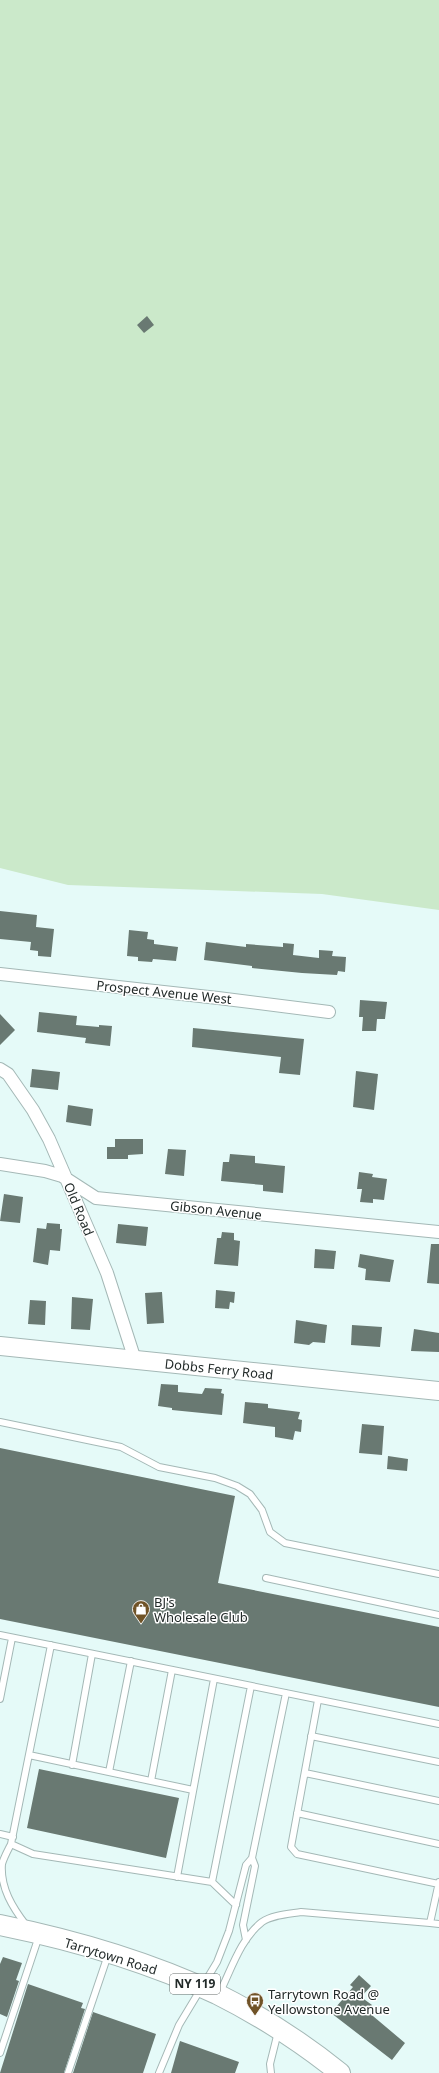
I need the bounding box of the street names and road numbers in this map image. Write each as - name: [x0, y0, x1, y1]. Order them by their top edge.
- street label: Prospect Avenue West: [96, 976, 233, 1008]
- street label: Old Road: [60, 1180, 98, 1238]
- street label: Gibson Avenue: [169, 1196, 263, 1224]
- street label: Dobbs Ferry Road: [164, 1354, 274, 1384]
- street label: Tarrytown Road: [62, 1933, 160, 1979]
- road number: NY 119: [170, 1974, 220, 1994]

